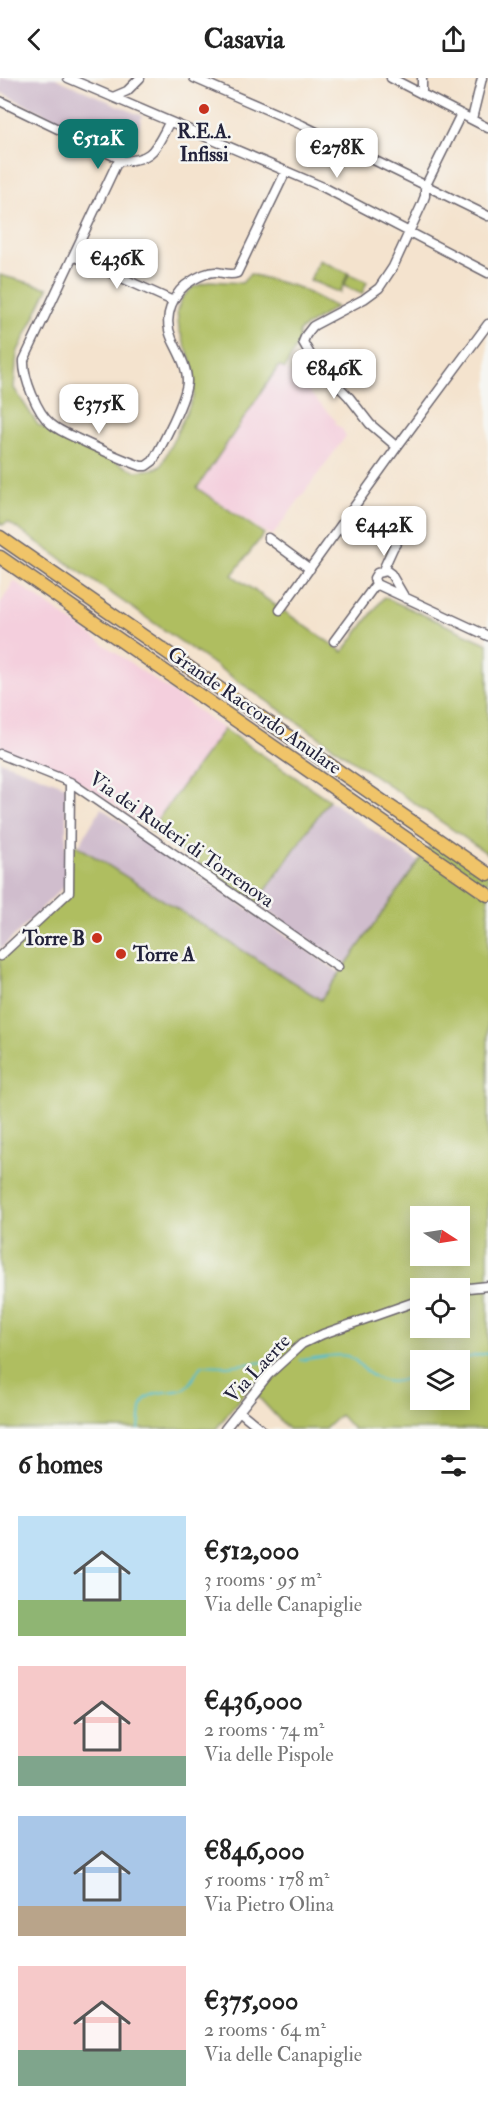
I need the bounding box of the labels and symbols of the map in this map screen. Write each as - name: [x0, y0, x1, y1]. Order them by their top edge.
- marker: R.E.A. Infissi: [197, 102, 211, 116]
- pin: €512K: [56, 119, 140, 170]
- place label: R.E.A. Infissi: [177, 119, 231, 167]
- pin: €278K: [295, 128, 379, 179]
- pin: €436K: [75, 239, 159, 290]
- pin: €846K: [292, 349, 376, 400]
- pin: €375K: [57, 384, 141, 435]
- pin: €442K: [342, 506, 426, 557]
- street label: Grande Raccordo Anulare: [163, 641, 347, 780]
- street label: Via dei Ruderi di Torrenova: [84, 766, 280, 913]
- place label: Torre B: [22, 926, 85, 951]
- marker: Torre B: [90, 931, 104, 945]
- place label: Torre A: [132, 942, 195, 967]
- marker: Torre A: [114, 947, 128, 961]
- north arrow: [410, 1206, 470, 1266]
- street label: Via Laerte: [219, 1329, 296, 1408]

